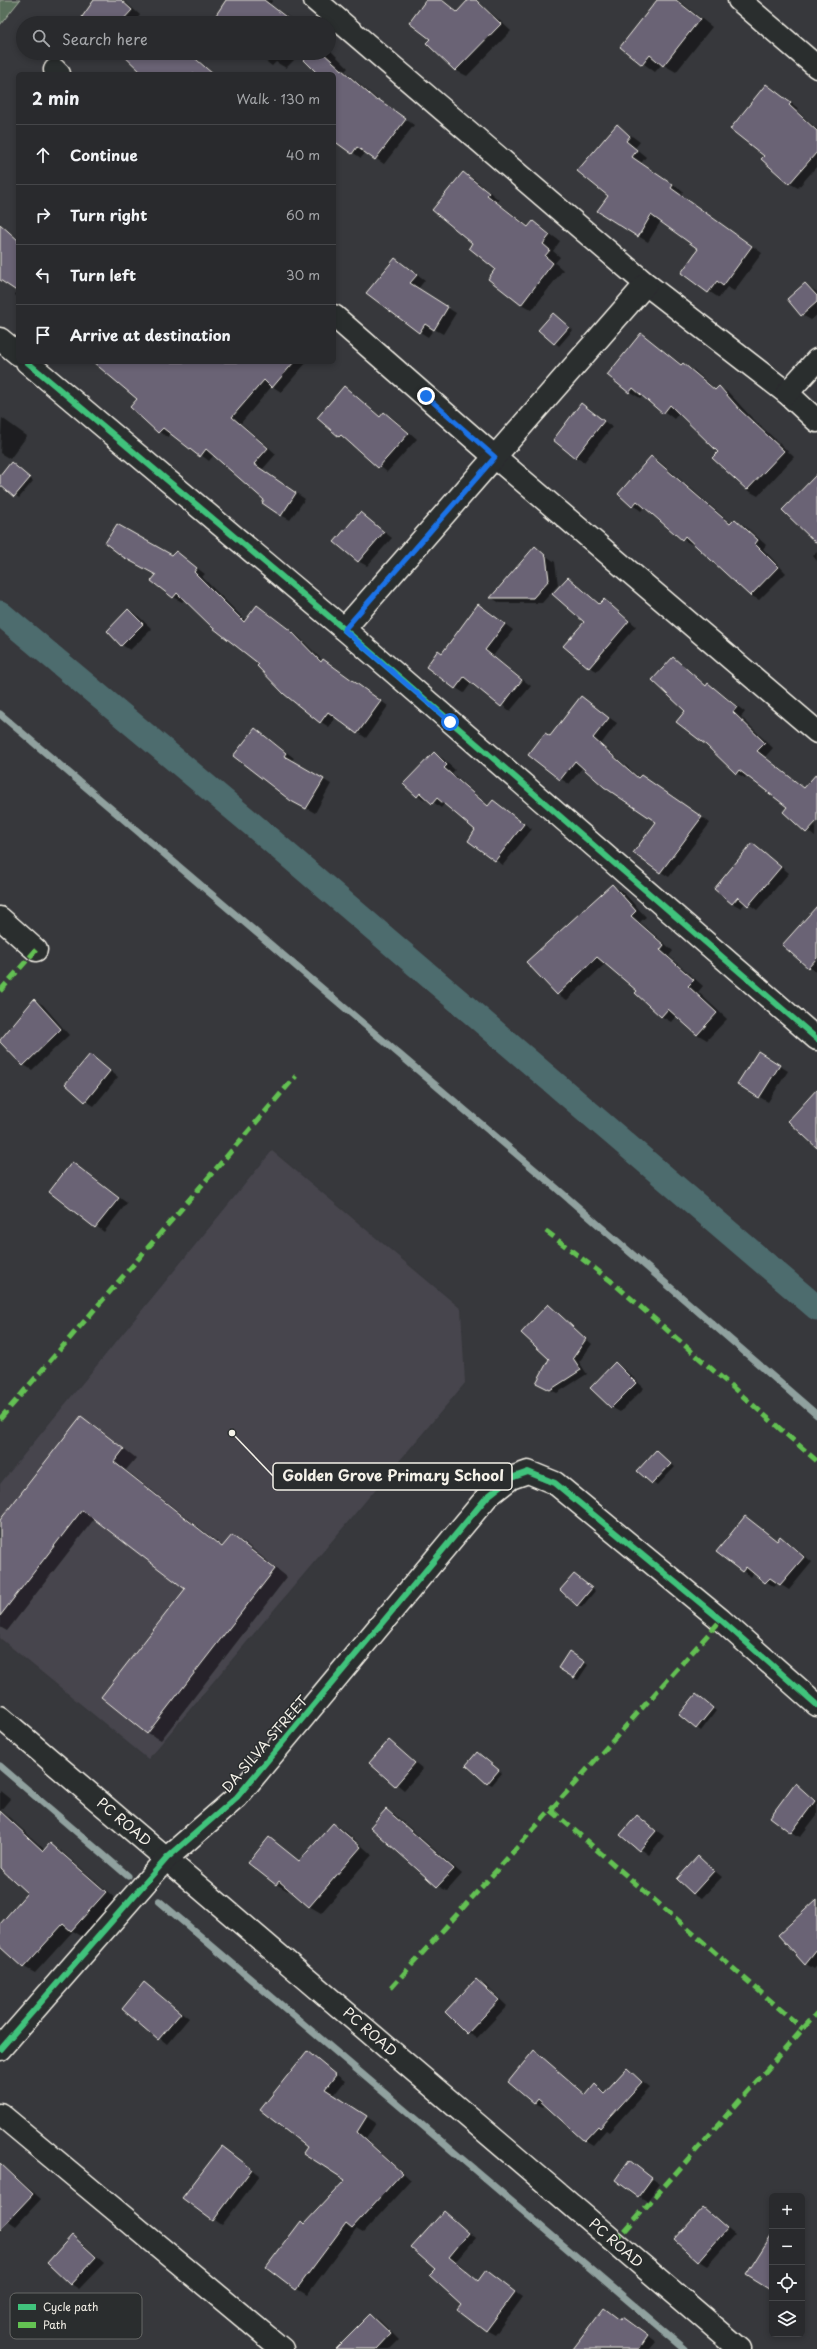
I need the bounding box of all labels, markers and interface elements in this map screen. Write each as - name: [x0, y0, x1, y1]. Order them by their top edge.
- search box: [16, 16, 336, 60]
- icon: search: [30, 27, 52, 49]
- text: Search here: [62, 27, 148, 50]
- text: 2 min: [32, 85, 79, 111]
- text: Walk · 130 m: [237, 89, 320, 108]
- text: Continue: [70, 143, 138, 166]
- icon: ahead: [32, 144, 54, 166]
- text: 40 m: [286, 145, 320, 164]
- text: Turn right: [70, 203, 147, 226]
- icon: right: [32, 204, 54, 226]
- text: 60 m: [286, 205, 320, 224]
- text: Turn left: [70, 263, 136, 286]
- icon: left: [32, 264, 54, 286]
- text: 30 m: [286, 265, 320, 284]
- text: Arrive at destination: [70, 323, 231, 346]
- icon: arrive: [32, 324, 54, 346]
- route end: [417, 387, 435, 405]
- route start: [441, 713, 459, 731]
- callout: Golden Grove Primary School: [273, 1463, 512, 1490]
- text: Golden Grove Primary School: [282, 1463, 504, 1486]
- street label: DA SILVA STREET: [217, 1690, 313, 1797]
- street label: PC ROAD: [92, 1792, 156, 1851]
- street label: PC ROAD: [339, 2002, 402, 2061]
- map controls: [769, 2193, 805, 2337]
- button: +: [769, 2193, 805, 2229]
- street label: PC ROAD: [585, 2213, 648, 2272]
- button: −: [769, 2229, 805, 2265]
- button: locate: [769, 2265, 805, 2301]
- legend: [10, 2293, 142, 2339]
- text: Cycle path: [43, 2298, 98, 2315]
- button: layers: [769, 2301, 805, 2337]
- text: Path: [43, 2316, 67, 2333]

